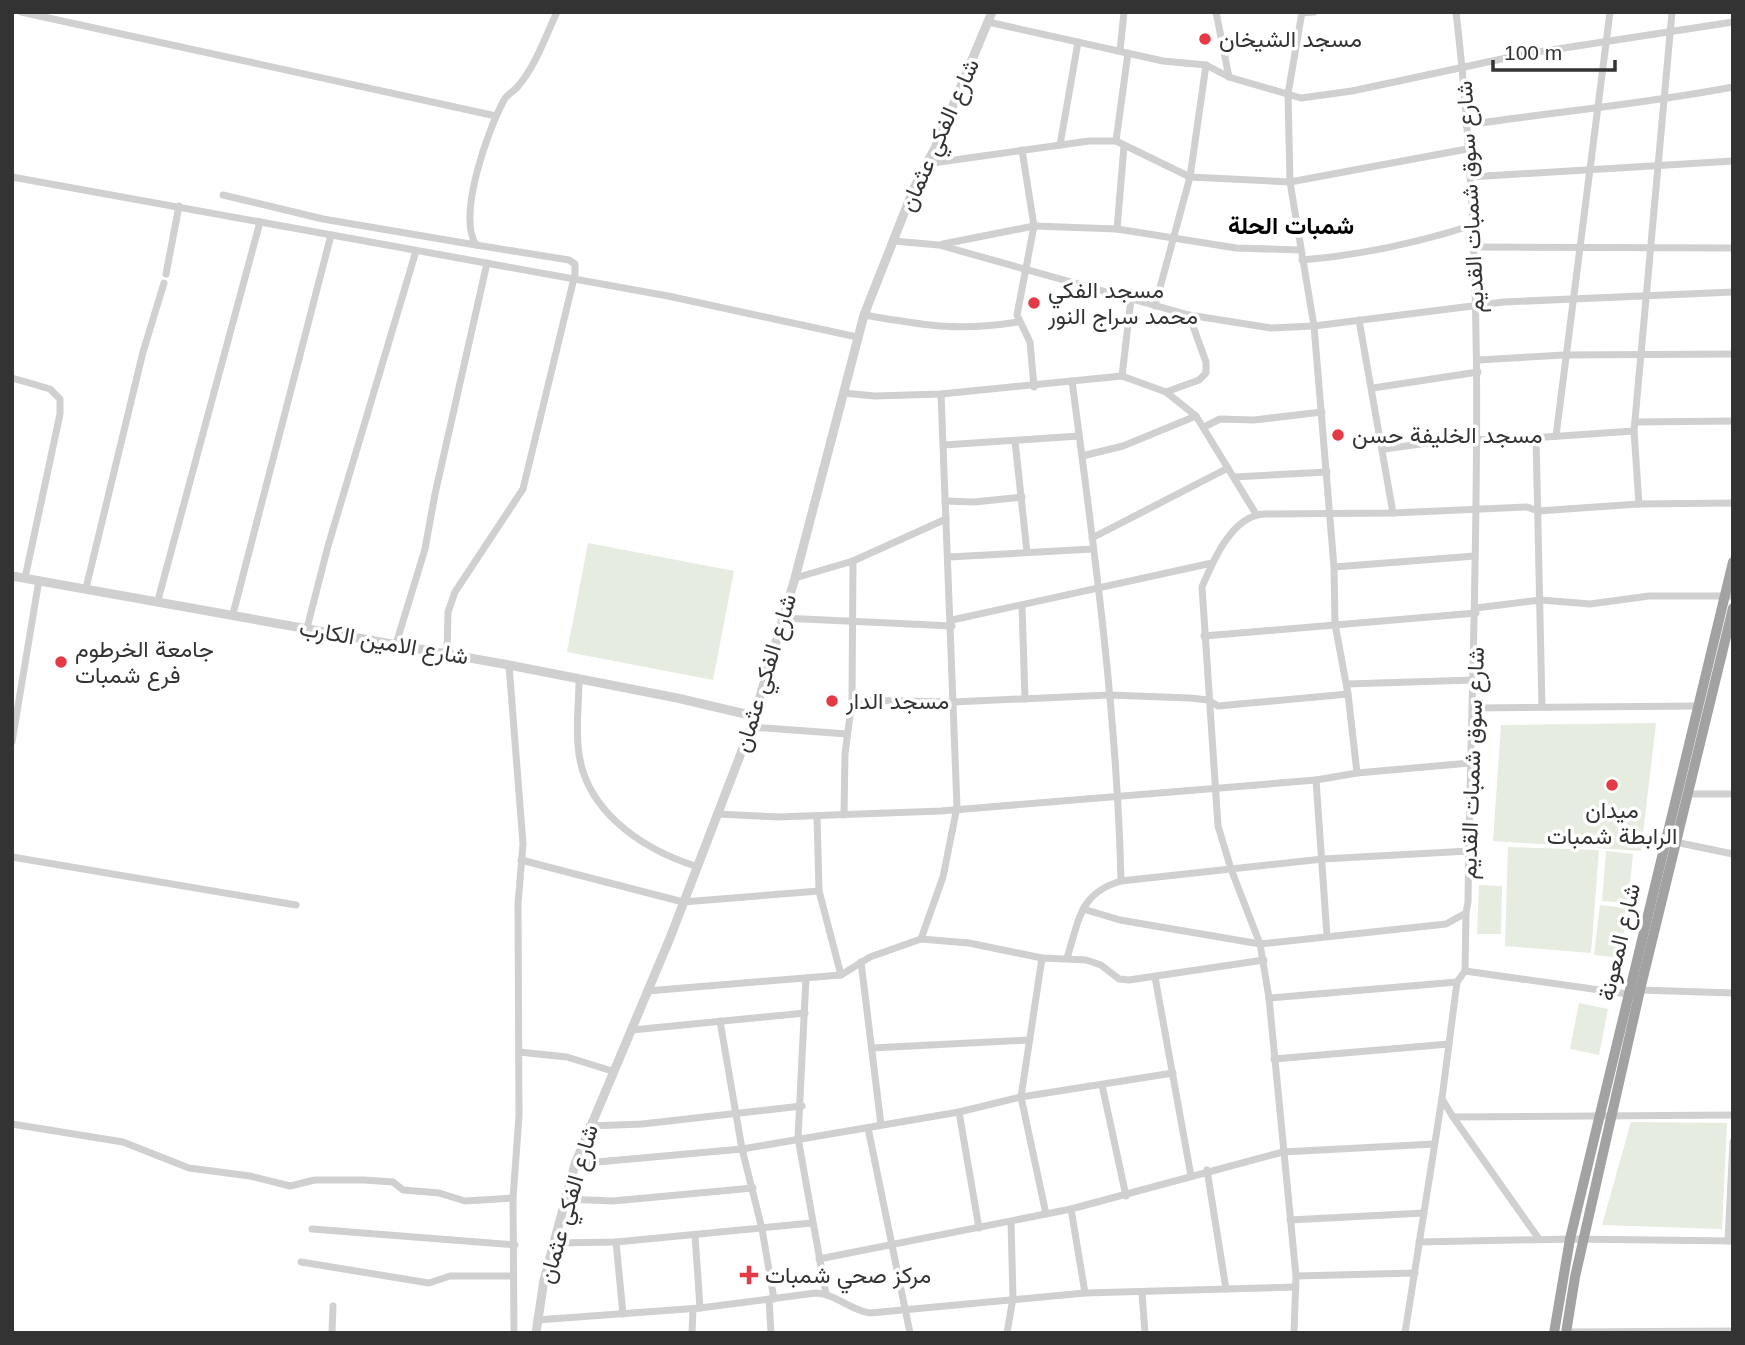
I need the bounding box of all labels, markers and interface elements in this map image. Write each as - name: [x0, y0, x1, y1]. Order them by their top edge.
- place label: مسجد الشيخان: [1219, 26, 1362, 52]
- scale bar: [1493, 28, 1616, 72]
- marker: مسجد الشيخان: [1197, 31, 1213, 47]
- text: 100 m: [1504, 41, 1562, 64]
- street label: شارع الفكي عثمان: [894, 55, 990, 218]
- street label: شارع سوق شمبات القديم: [1451, 80, 1492, 314]
- district label: شمبات الحلة: [1228, 212, 1354, 240]
- place label: مسجد الفكي محمد سراج النور: [1047, 277, 1198, 332]
- marker: مسجد الفكي محمد سراج النور: [1026, 295, 1042, 311]
- place label: مسجد الخليفة حسن: [1352, 422, 1542, 449]
- marker: مسجد الخليفة حسن: [1330, 427, 1346, 443]
- street label: شارع الفكي عثمان: [729, 591, 807, 757]
- street label: شارع الامين الكارب: [297, 614, 471, 673]
- place label: جامعة الخرطوم فرع شمبات: [75, 636, 214, 691]
- street label: شارع سوق شمبات القديم: [1455, 646, 1492, 880]
- marker: جامعة الخرطوم فرع شمبات: [53, 654, 69, 670]
- place label: مسجد الدار: [845, 688, 949, 716]
- marker: مسجد الدار: [824, 693, 840, 709]
- marker: ميدان الرابطة شمبات: [1604, 777, 1620, 793]
- place label: ميدان الرابطة شمبات: [1547, 797, 1677, 851]
- street label: شارع المعونة: [1593, 881, 1648, 1004]
- street label: شارع الفكي عثمان: [533, 1122, 609, 1288]
- place label: مركز صحي شمبات: [765, 1262, 931, 1294]
- marker: مركز صحي شمبات: [739, 1265, 759, 1285]

